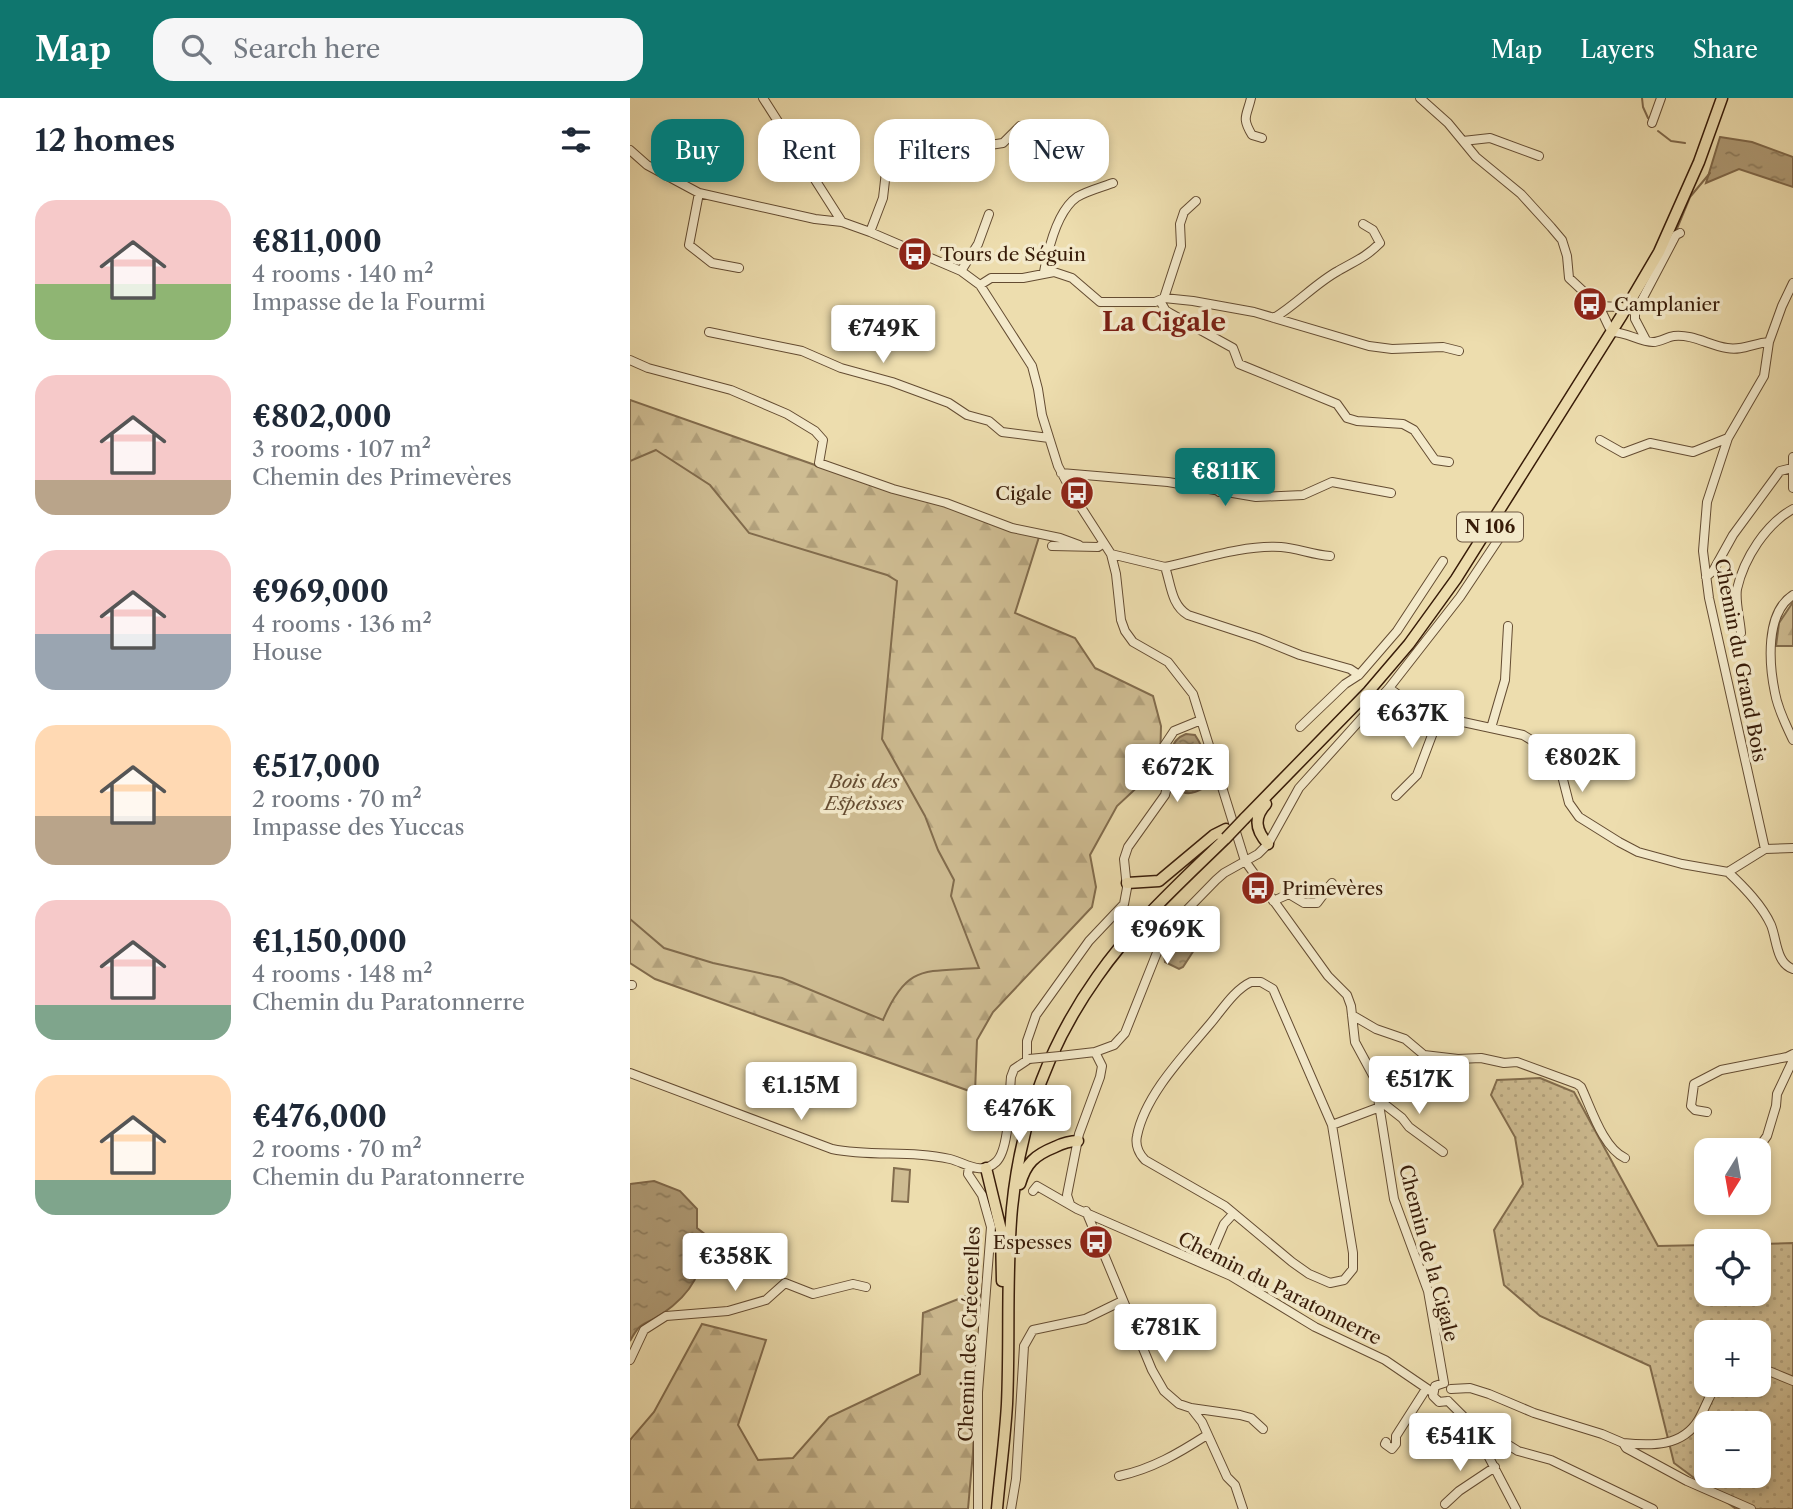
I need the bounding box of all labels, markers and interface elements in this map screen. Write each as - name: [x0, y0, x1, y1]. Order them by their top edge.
- search box: [153, 18, 643, 81]
- text: Map: [35, 29, 111, 70]
- icon: search: [177, 30, 215, 68]
- text: Search here: [233, 33, 380, 65]
- text: Map: [1491, 35, 1542, 64]
- text: Layers: [1580, 35, 1655, 64]
- text: Share: [1693, 35, 1758, 64]
- chip: Buy: [651, 119, 744, 182]
- chip: Rent: [758, 119, 860, 182]
- chip: Filters: [874, 119, 995, 182]
- chip: New: [1009, 119, 1109, 182]
- icon: filters: [557, 121, 595, 159]
- text: 12 homes: [35, 122, 175, 159]
- text: €811,000: [252, 223, 382, 260]
- icon: home: [91, 228, 175, 312]
- bus stop icon: Tours de Séguin: [896, 235, 934, 273]
- place label: Tours de Séguin: [940, 243, 1086, 266]
- text: 4 rooms · 140 m²: [252, 260, 434, 288]
- bus stop icon: Camplanier: [1571, 285, 1609, 323]
- text: Impasse de la Fourmi: [252, 288, 486, 316]
- place label: Camplanier: [1614, 293, 1720, 316]
- pin: €749K: [834, 306, 932, 365]
- district label: La Cigale: [1102, 306, 1226, 338]
- text: €749K: [847, 314, 919, 342]
- text: €802,000: [252, 398, 392, 435]
- icon: home: [91, 403, 175, 487]
- text: 3 rooms · 107 m²: [252, 435, 431, 463]
- pin: €811K: [1176, 448, 1274, 508]
- text: €811K: [1191, 457, 1259, 485]
- text: Chemin des Primevères: [252, 463, 512, 491]
- bus stop icon: Cigale: [1058, 474, 1096, 512]
- place label: Cigale: [995, 482, 1052, 505]
- road number: N 106: [1457, 512, 1523, 542]
- street label: Chemin du Grand Bois: [1710, 556, 1772, 764]
- text: €969,000: [252, 573, 389, 610]
- icon: home: [91, 578, 175, 662]
- text: 4 rooms · 136 m²: [252, 610, 432, 638]
- text: House: [252, 638, 322, 666]
- pin: €637K: [1363, 690, 1461, 750]
- text: €637K: [1376, 699, 1448, 727]
- pin: €802K: [1533, 734, 1631, 794]
- text: €802K: [1544, 743, 1620, 771]
- pin: €672K: [1128, 744, 1226, 804]
- text: €517,000: [252, 748, 380, 785]
- icon: home: [91, 753, 175, 837]
- text: €672K: [1141, 753, 1213, 781]
- park label: Bois des Espeisses: [822, 770, 904, 815]
- text: 2 rooms · 70 m²: [252, 785, 422, 813]
- text: Impasse des Yuccas: [252, 813, 465, 841]
- bus stop icon: Primevères: [1239, 869, 1277, 907]
- place label: Primevères: [1282, 877, 1383, 900]
- pin: €969K: [1118, 906, 1216, 966]
- text: €969K: [1130, 915, 1204, 943]
- text: €1,150,000: [252, 923, 407, 960]
- icon: home: [91, 928, 175, 1012]
- text: 4 rooms · 148 m²: [252, 960, 433, 988]
- text: Chemin du Paratonnerre: [252, 988, 525, 1016]
- pin: €517K: [1370, 1056, 1468, 1116]
- pin: €1.15M: [744, 1062, 858, 1122]
- text: €517K: [1385, 1065, 1453, 1093]
- text: €1.15M: [762, 1071, 840, 1099]
- pin: €476K: [970, 1086, 1068, 1145]
- text: €476K: [983, 1094, 1055, 1122]
- text: €476,000: [252, 1098, 387, 1135]
- icon: home: [91, 1103, 175, 1187]
- text: 2 rooms · 70 m²: [252, 1135, 422, 1163]
- north arrow: [1694, 1138, 1771, 1214]
- map controls: [1694, 1138, 1771, 1488]
- street label: Chemin de la Cigale: [1394, 1162, 1463, 1344]
- text: Chemin du Paratonnerre: [252, 1163, 525, 1191]
- bus stop icon: Espesses: [1077, 1223, 1115, 1261]
- street label: Chemin des Crécerelles: [954, 1226, 985, 1442]
- street label: Chemin du Paratonnerre: [1174, 1227, 1385, 1350]
- button: locate: [1694, 1229, 1771, 1306]
- place label: Espesses: [993, 1231, 1072, 1254]
- pin: €358K: [686, 1234, 784, 1293]
- text: €358K: [699, 1242, 771, 1270]
- pin: €781K: [1116, 1304, 1214, 1364]
- text: €781K: [1130, 1313, 1200, 1341]
- button: +: [1694, 1320, 1771, 1397]
- button: −: [1694, 1411, 1771, 1488]
- pin: €541K: [1411, 1414, 1509, 1473]
- text: €541K: [1425, 1422, 1495, 1450]

